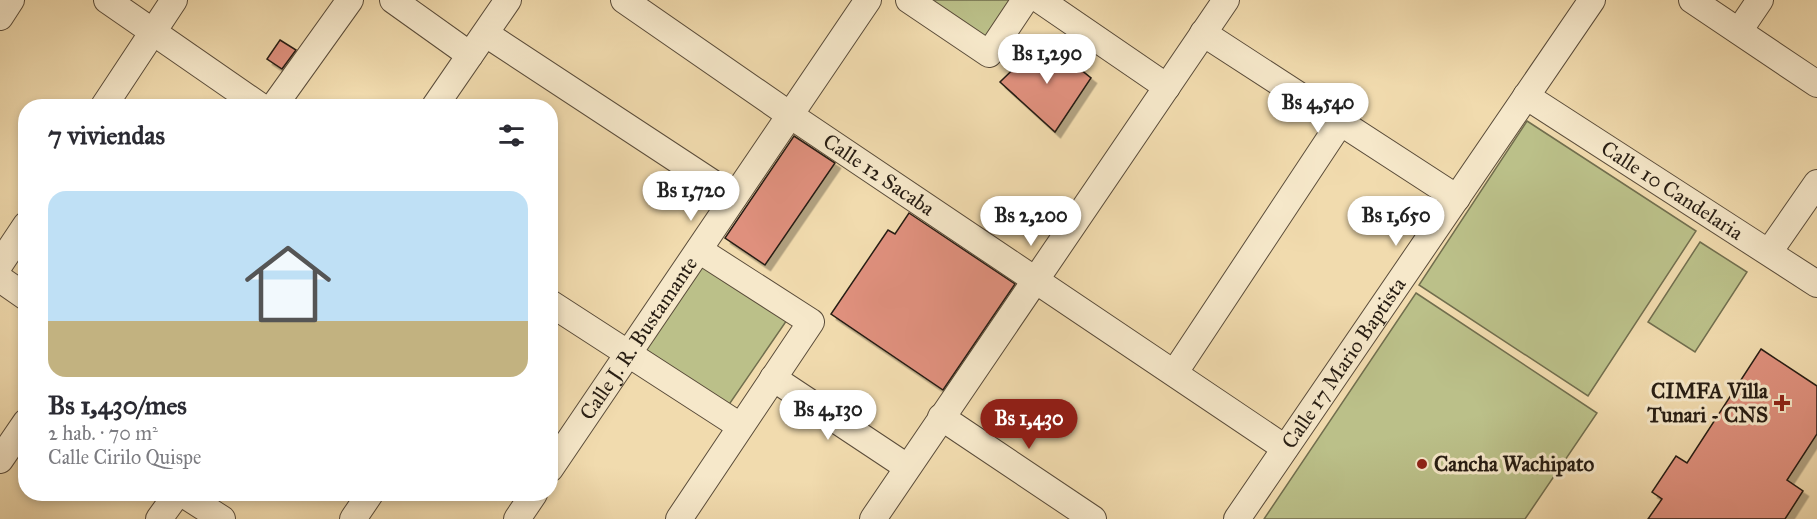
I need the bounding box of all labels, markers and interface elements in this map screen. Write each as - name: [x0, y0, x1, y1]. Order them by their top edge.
- pin: Bs 1,290: [985, 34, 1109, 85]
- text: Bs 1,290: [1012, 41, 1082, 65]
- pin: Bs 4,540: [1256, 83, 1380, 134]
- text: Bs 4,540: [1282, 90, 1354, 114]
- text: 7 viviendas: [48, 119, 165, 151]
- icon: filters: [495, 119, 528, 152]
- street label: Calle 12 Sacaba: [818, 128, 940, 222]
- street label: Calle 10 Candelaria: [1596, 135, 1748, 246]
- pin: Bs 1,720: [629, 171, 753, 222]
- text: Bs 1,720: [657, 178, 725, 202]
- pin: Bs 2,200: [969, 196, 1093, 247]
- pin: Bs 1,650: [1334, 196, 1458, 247]
- text: Bs 2,200: [994, 203, 1068, 227]
- text: Bs 1,650: [1361, 203, 1431, 227]
- icon: home: [234, 230, 342, 338]
- street label: Calle J. R. Bustamante: [574, 251, 703, 425]
- street label: Calle 17 Mario Baptista: [1276, 272, 1411, 454]
- place label: CIMFA Villa Tunari - CNS: [1646, 378, 1769, 428]
- text: Bs 1,430/mes: [48, 389, 187, 421]
- pin: Bs 4,130: [766, 390, 890, 441]
- marker: CIMFA Villa Tunari - CNS: [1773, 394, 1791, 412]
- text: Bs 4,130: [793, 397, 863, 421]
- pin: Bs 1,430: [967, 399, 1091, 450]
- text: Bs 1,430: [994, 406, 1064, 430]
- text: 2 hab. · 70 m²: [48, 421, 158, 445]
- text: Calle Cirilo Quispe: [48, 445, 201, 469]
- place label: Cancha Wachipato: [1434, 451, 1594, 477]
- marker: Cancha Wachipato: [1415, 457, 1429, 471]

